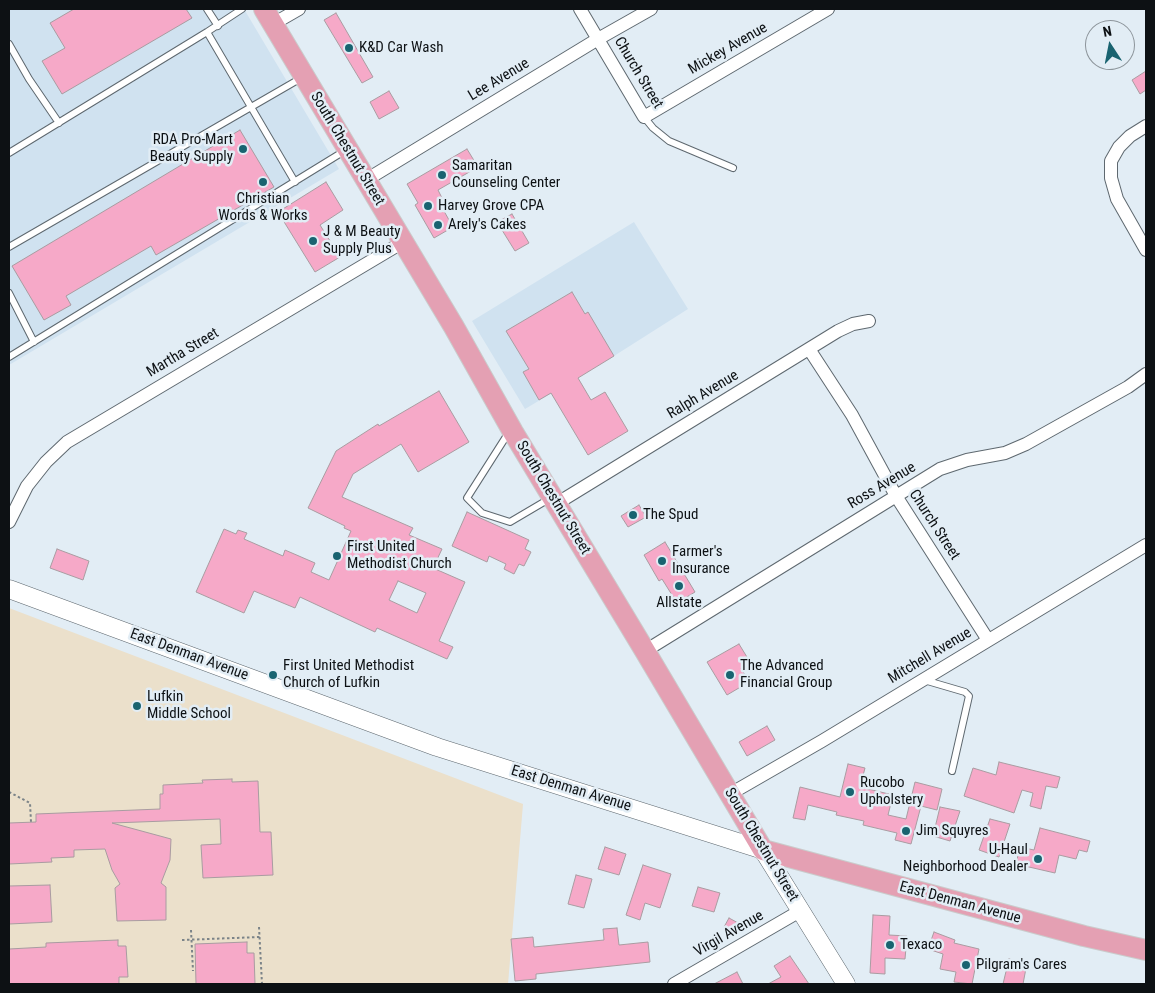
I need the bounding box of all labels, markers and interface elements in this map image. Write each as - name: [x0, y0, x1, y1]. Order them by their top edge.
- street label: Mickey Avenue: [685, 19, 771, 79]
- north arrow: [1085, 20, 1135, 70]
- text: N: [1102, 23, 1113, 40]
- street label: Church Street: [610, 34, 666, 112]
- place label: K&D Car Wash: [359, 39, 443, 57]
- marker: K&D Car Wash: [343, 42, 355, 54]
- street label: Lee Avenue: [465, 55, 533, 105]
- street label: South Chestnut Street: [306, 89, 388, 209]
- place label: RDA Pro-Mart Beauty Supply: [150, 131, 233, 166]
- marker: RDA Pro-Mart Beauty Supply: [237, 143, 249, 155]
- place label: Samaritan Counseling Center: [452, 157, 560, 192]
- marker: Samaritan Counseling Center: [436, 169, 448, 181]
- marker: Christian Words & Works: [257, 176, 269, 188]
- place label: Christian Words & Works: [218, 190, 308, 225]
- place label: Harvey Grove CPA: [438, 197, 544, 215]
- marker: Harvey Grove CPA: [422, 200, 434, 212]
- place label: Arely's Cakes: [448, 216, 526, 234]
- marker: Arely's Cakes: [432, 219, 444, 231]
- place label: J & M Beauty Supply Plus: [323, 223, 400, 258]
- marker: J & M Beauty Supply Plus: [307, 235, 319, 247]
- street label: Martha Street: [144, 324, 222, 382]
- street label: Ralph Avenue: [664, 367, 742, 423]
- street label: South Chestnut Street: [512, 438, 594, 558]
- street label: Ross Avenue: [845, 459, 919, 513]
- street label: Church Street: [905, 486, 963, 564]
- place label: The Spud: [643, 506, 698, 524]
- marker: The Spud: [627, 509, 639, 521]
- place label: First United Methodist Church: [347, 538, 452, 573]
- place label: Farmer's Insurance: [672, 543, 730, 578]
- marker: First United Methodist Church: [331, 550, 343, 562]
- marker: Farmer's Insurance: [656, 555, 668, 567]
- marker: Allstate: [673, 580, 685, 592]
- place label: Allstate: [656, 594, 702, 612]
- street label: Mitchell Avenue: [885, 624, 975, 688]
- street label: East Denman Avenue: [127, 625, 251, 685]
- place label: First United Methodist Church of Lufkin: [283, 657, 414, 692]
- place label: The Advanced Financial Group: [740, 657, 832, 692]
- marker: First United Methodist Church of Lufkin: [267, 669, 279, 681]
- marker: The Advanced Financial Group: [724, 669, 736, 681]
- place label: Lufkin Middle School: [147, 688, 231, 723]
- marker: Lufkin Middle School: [131, 700, 143, 712]
- street label: East Denman Avenue: [509, 762, 633, 816]
- place label: Rucobo Upholstery: [860, 774, 923, 809]
- street label: South Chestnut Street: [720, 785, 802, 905]
- marker: Rucobo Upholstery: [844, 786, 856, 798]
- place label: Jim Squyres: [916, 822, 989, 840]
- marker: Jim Squyres: [900, 825, 912, 837]
- place label: U-Haul Neighborhood Dealer: [903, 841, 1028, 876]
- marker: U-Haul Neighborhood Dealer: [1032, 853, 1044, 865]
- street label: East Denman Avenue: [897, 878, 1023, 928]
- street label: Virgil Avenue: [691, 907, 767, 961]
- place label: Texaco: [900, 936, 942, 954]
- marker: Texaco: [884, 939, 896, 951]
- place label: Pilgram's Cares: [976, 956, 1067, 974]
- marker: Pilgram's Cares: [960, 959, 972, 971]

